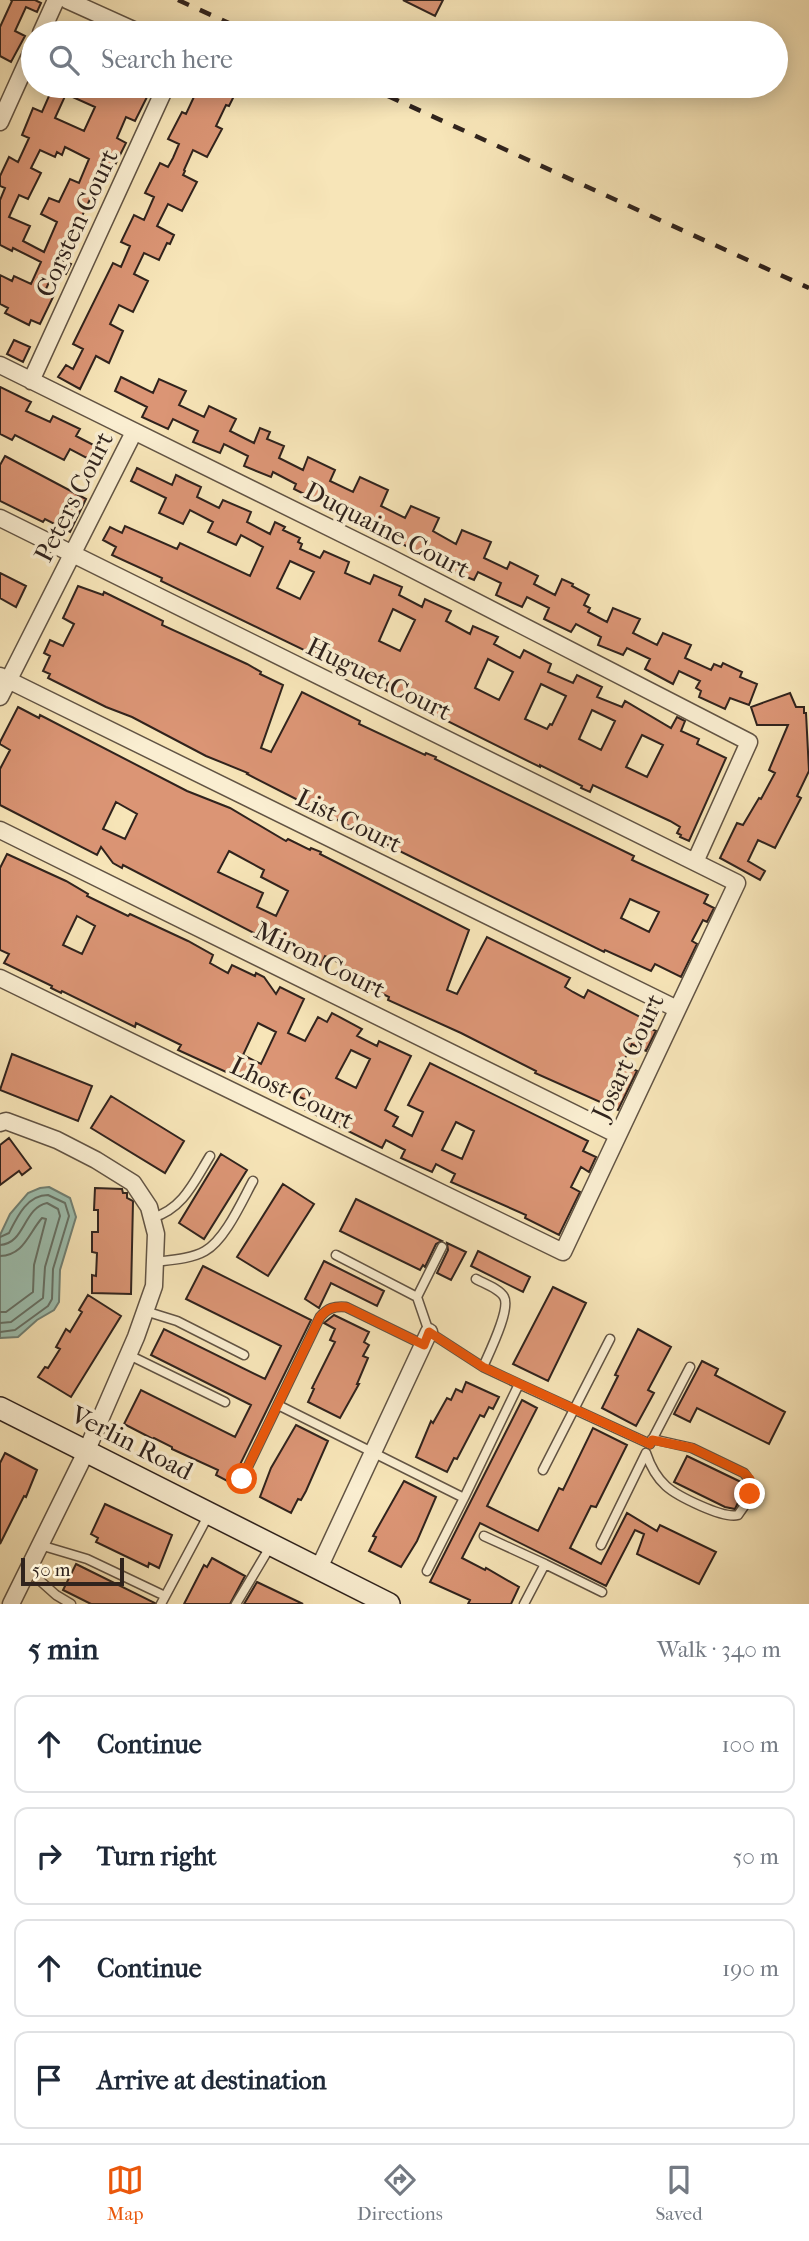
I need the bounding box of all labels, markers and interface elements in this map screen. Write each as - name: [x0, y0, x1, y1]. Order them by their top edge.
- search box: [21, 21, 788, 98]
- icon: search: [45, 41, 83, 79]
- text: Search here: [101, 44, 233, 75]
- street label: Corsten Court: [29, 143, 125, 302]
- street label: Peters Court: [28, 426, 120, 567]
- street label: Duquaine Court: [299, 475, 475, 585]
- street label: Huguet Court: [302, 631, 457, 728]
- street label: List Court: [291, 782, 407, 860]
- street label: Miron Court: [250, 915, 391, 1005]
- street label: Josart Court: [584, 988, 671, 1127]
- street label: Lhost Court: [225, 1050, 359, 1136]
- street label: Verlin Road: [65, 1399, 199, 1487]
- route start: [226, 1463, 257, 1494]
- route end: [734, 1478, 765, 1509]
- scale bar: [21, 1555, 124, 1587]
- text: 50 m: [32, 1559, 71, 1581]
- text: 5 min: [28, 1632, 99, 1667]
- text: Walk · 340 m: [657, 1636, 781, 1663]
- icon: ahead: [30, 1725, 68, 1763]
- text: Continue: [97, 1729, 202, 1760]
- text: 100 m: [721, 1731, 779, 1758]
- icon: right: [30, 1837, 68, 1875]
- text: Turn right: [97, 1841, 217, 1872]
- text: 50 m: [732, 1843, 779, 1870]
- icon: ahead: [30, 1949, 68, 1987]
- text: Continue: [97, 1953, 202, 1984]
- text: 190 m: [722, 1955, 779, 1982]
- icon: arrive: [30, 2061, 68, 2099]
- text: Arrive at destination: [97, 2065, 327, 2096]
- tab: Map: [106, 2161, 144, 2225]
- tab: Directions: [357, 2161, 443, 2225]
- tab: Saved: [655, 2161, 703, 2225]

